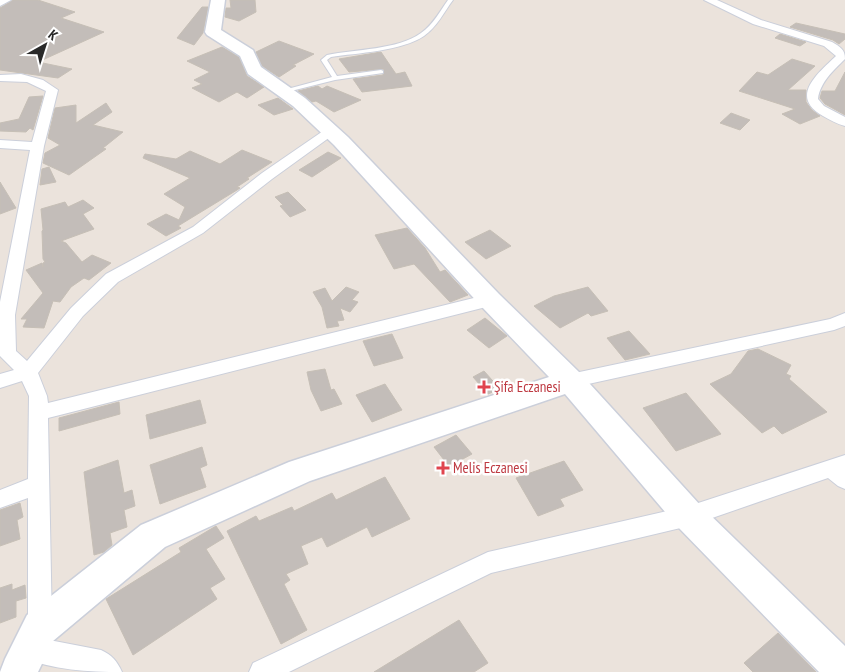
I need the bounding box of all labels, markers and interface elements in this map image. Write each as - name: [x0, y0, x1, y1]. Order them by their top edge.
- north arrow: [20, 20, 70, 70]
- text: K: [45, 26, 62, 45]
- place label: Şifa Eczanesi: [494, 377, 561, 396]
- marker: Şifa Eczanesi: [478, 381, 490, 393]
- place label: Melis Eczanesi: [453, 458, 528, 477]
- marker: Melis Eczanesi: [437, 462, 449, 474]

